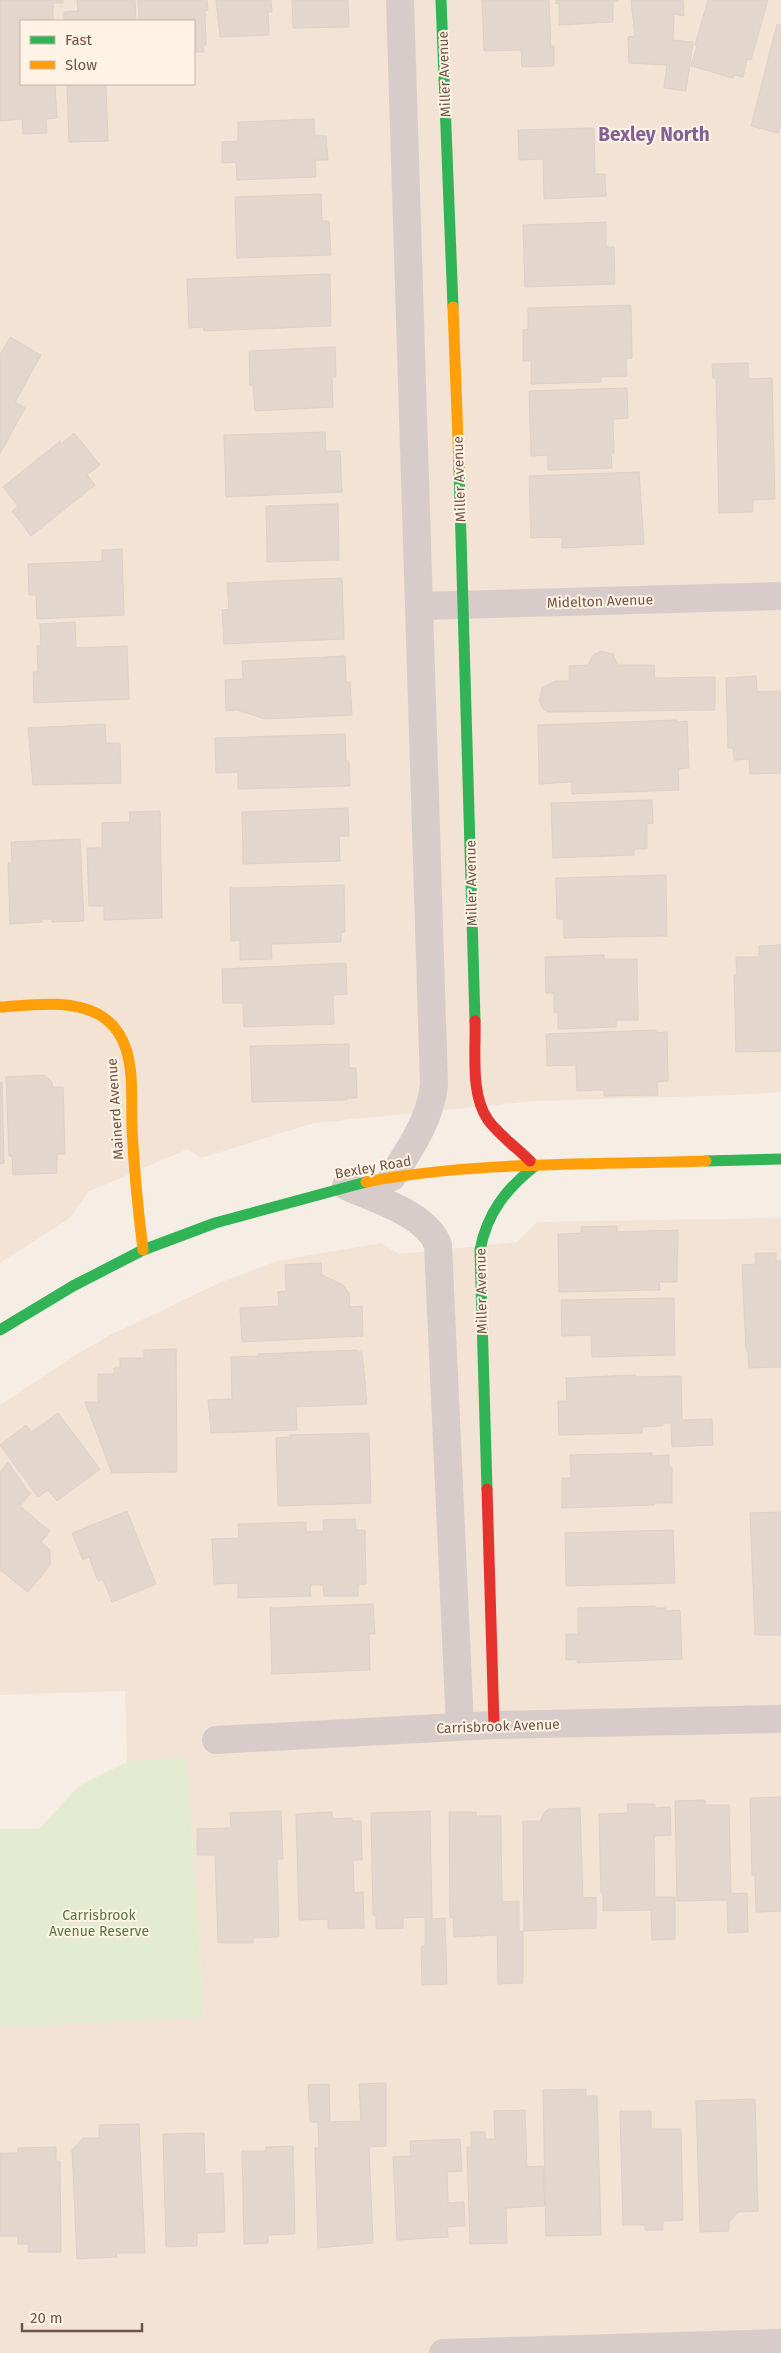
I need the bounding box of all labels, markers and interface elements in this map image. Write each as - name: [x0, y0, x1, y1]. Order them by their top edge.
- legend: [20, 20, 195, 85]
- text: Fast: [65, 31, 92, 49]
- street label: Miller Avenue: [435, 31, 454, 117]
- text: Slow: [65, 56, 97, 74]
- district label: Bexley North: [598, 123, 710, 146]
- street label: Miller Avenue: [450, 436, 469, 522]
- street label: Midelton Avenue: [547, 591, 653, 612]
- street label: Miller Avenue: [462, 840, 481, 926]
- street label: Mainerd Avenue: [103, 1058, 128, 1160]
- street label: Bexley Road: [334, 1152, 413, 1183]
- street label: Miller Avenue: [472, 1248, 491, 1334]
- street label: Carrisbrook Avenue: [436, 1716, 560, 1737]
- park label: Carrisbrook Avenue Reserve: [49, 1907, 149, 1940]
- scale bar: [22, 2300, 142, 2332]
- text: 20 m: [30, 2309, 63, 2327]

